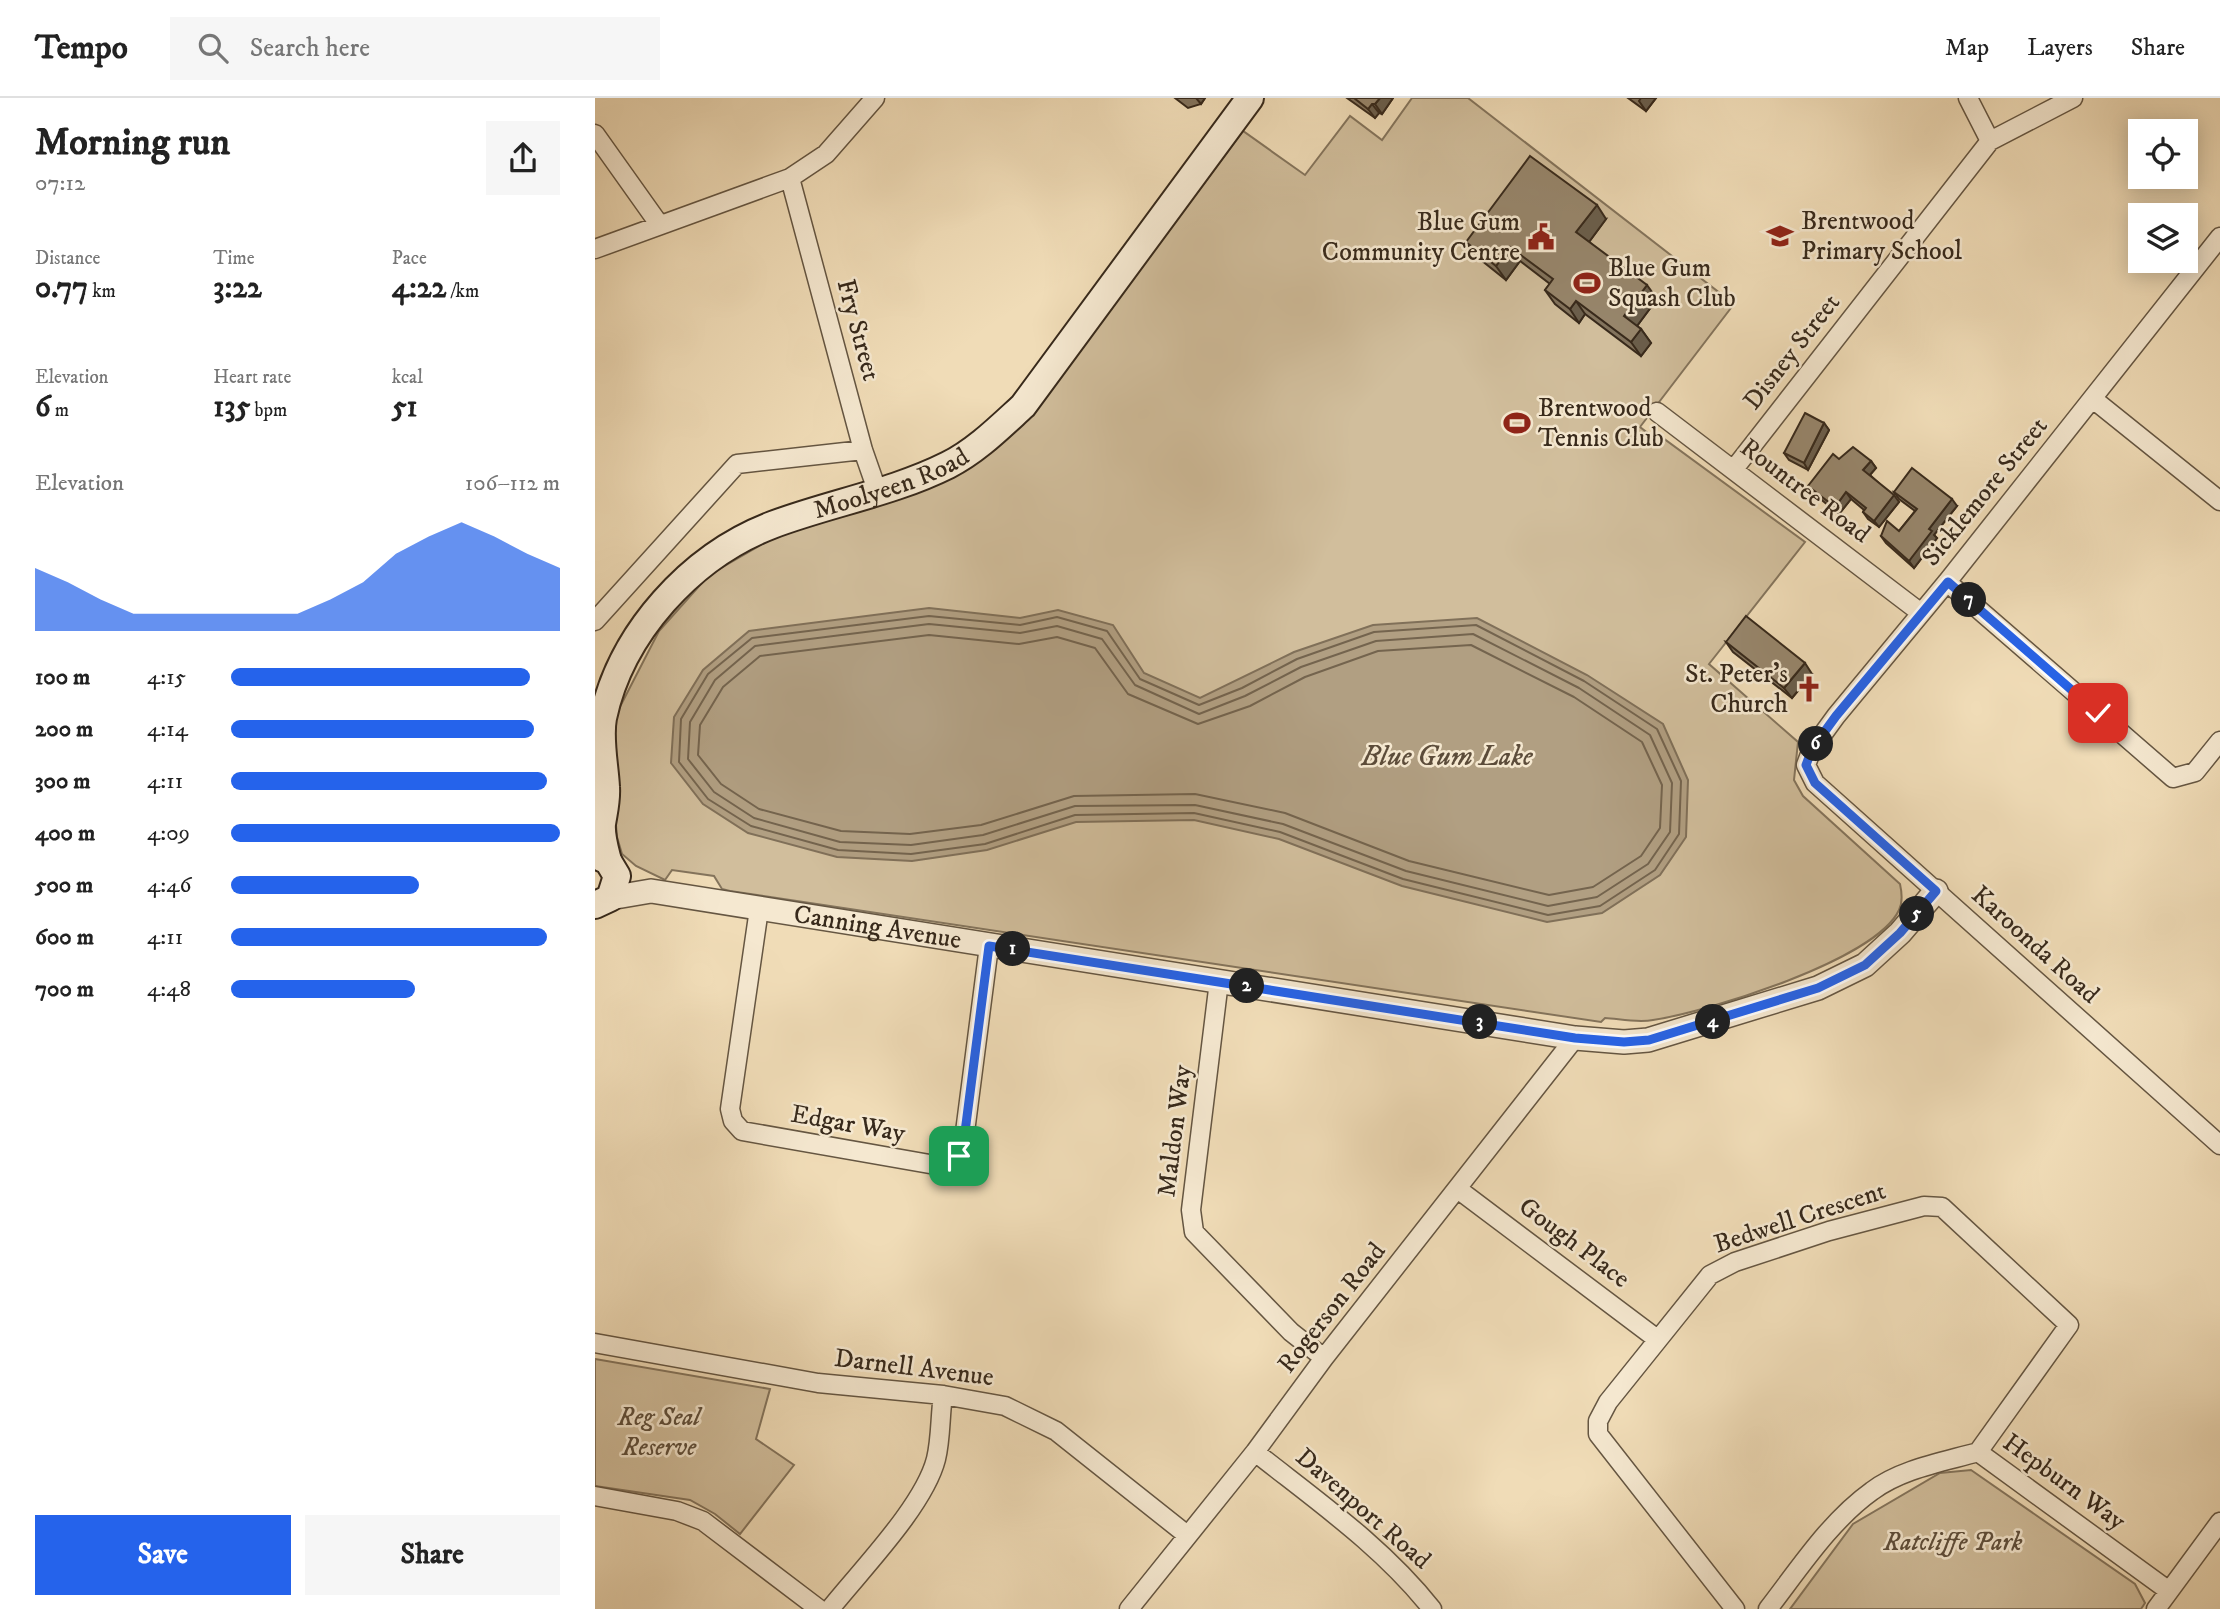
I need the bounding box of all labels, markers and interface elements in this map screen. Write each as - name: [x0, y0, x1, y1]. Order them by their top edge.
- search box: [170, 17, 660, 80]
- text: Tempo: [35, 28, 128, 69]
- icon: search: [194, 29, 232, 67]
- text: Search here: [250, 32, 370, 65]
- text: Map: [1945, 33, 1989, 63]
- text: Layers: [2027, 33, 2093, 63]
- text: Share: [2131, 33, 2185, 63]
- text: Morning run: [35, 119, 230, 167]
- map controls: [2128, 119, 2198, 273]
- button: locate: [2128, 119, 2198, 189]
- button: share: [486, 121, 560, 195]
- text: 07:12: [35, 169, 85, 198]
- button: layers: [2128, 203, 2198, 273]
- place label: Brentwood Primary School: [1801, 205, 1962, 268]
- place label: Blue Gum Community Centre: [1322, 206, 1520, 269]
- school or university icon: Brentwood Primary School: [1765, 221, 1795, 251]
- public building icon: Blue Gum Community Centre: [1526, 222, 1556, 252]
- text: Distance: [35, 247, 100, 270]
- text: Time: [213, 247, 255, 270]
- text: Pace: [392, 247, 427, 270]
- place label: Blue Gum Squash Club: [1608, 252, 1736, 315]
- sports icon: Blue Gum Squash Club: [1572, 268, 1602, 298]
- text: 0.77: [35, 270, 88, 307]
- text: 3:22: [213, 270, 262, 307]
- text: 4:22: [392, 270, 446, 307]
- street label: Fry Street: [829, 276, 887, 384]
- text: km: [88, 280, 116, 303]
- text: /km: [446, 280, 479, 303]
- street label: Disney Street: [1736, 287, 1848, 417]
- text: Elevation: [35, 366, 109, 389]
- text: Heart rate: [213, 366, 291, 389]
- text: kcal: [392, 366, 423, 389]
- text: 6: [35, 389, 51, 426]
- text: 135: [213, 389, 250, 426]
- text: 51: [392, 389, 418, 426]
- place label: Brentwood Tennis Club: [1538, 392, 1664, 455]
- text: m: [51, 399, 69, 422]
- text: bpm: [250, 399, 287, 422]
- sports icon: Brentwood Tennis Club: [1502, 408, 1532, 438]
- street label: Sicklemore Street: [1915, 411, 2055, 573]
- street label: Rountree Road: [1733, 431, 1877, 551]
- street label: Moolyeen Road: [810, 440, 975, 527]
- text: Elevation: [35, 469, 124, 498]
- text: 106–112 m: [465, 469, 560, 498]
- pin: 7: [1951, 582, 1987, 618]
- text: 7: [1963, 588, 1974, 611]
- place label: St. Peter's Church: [1685, 658, 1788, 721]
- text: 100 m: [35, 663, 90, 692]
- text: 4:15: [147, 663, 186, 692]
- church icon: St. Peter's Church: [1794, 674, 1824, 704]
- pin: [2068, 683, 2128, 743]
- icon: check: [2079, 694, 2117, 732]
- text: 200 m: [35, 715, 93, 744]
- text: 4:14: [147, 715, 188, 744]
- pin: 6: [1799, 726, 1833, 762]
- text: 6: [1811, 732, 1820, 755]
- water label: Blue Gum Lake: [1361, 739, 1534, 774]
- text: 300 m: [35, 767, 91, 796]
- text: 4:11: [147, 767, 183, 796]
- text: 400 m: [35, 819, 95, 848]
- text: 4:09: [147, 819, 190, 848]
- text: 500 m: [35, 871, 93, 900]
- text: 4:46: [147, 871, 191, 900]
- street label: Karoonda Road: [1964, 879, 2106, 1011]
- pin: 5: [1899, 896, 1935, 932]
- street label: Canning Avenue: [791, 897, 964, 957]
- text: 5: [1912, 902, 1921, 925]
- text: 600 m: [35, 923, 94, 952]
- text: 4:11: [147, 923, 183, 952]
- pin: 1: [995, 932, 1031, 966]
- text: 1: [1009, 937, 1016, 960]
- pin: 2: [1229, 968, 1265, 1004]
- text: 2: [1242, 974, 1251, 997]
- text: 700 m: [35, 975, 94, 1004]
- text: 4:48: [147, 975, 191, 1004]
- pin: 3: [1463, 1004, 1498, 1040]
- pin: 4: [1695, 1004, 1731, 1040]
- text: 3: [1476, 1010, 1483, 1033]
- text: 4: [1707, 1010, 1718, 1033]
- street label: Maldon Way: [1151, 1062, 1200, 1199]
- street label: Edgar Way: [788, 1098, 909, 1150]
- pin: [929, 1126, 989, 1186]
- icon: arrive: [940, 1137, 978, 1175]
- street label: Bedwell Crescent: [1710, 1175, 1890, 1261]
- street label: Gough Place: [1512, 1190, 1636, 1296]
- street label: Rogerson Road: [1271, 1236, 1393, 1380]
- street label: Darnell Avenue: [832, 1342, 996, 1394]
- park label: Reg Seal Reserve: [617, 1401, 704, 1464]
- street label: Hepburn Way: [1996, 1426, 2133, 1538]
- street label: Davenport Road: [1288, 1441, 1438, 1577]
- button: Save: [35, 1515, 291, 1595]
- button: Share: [305, 1515, 560, 1595]
- park label: Ratcliffe Park: [1883, 1526, 2023, 1559]

